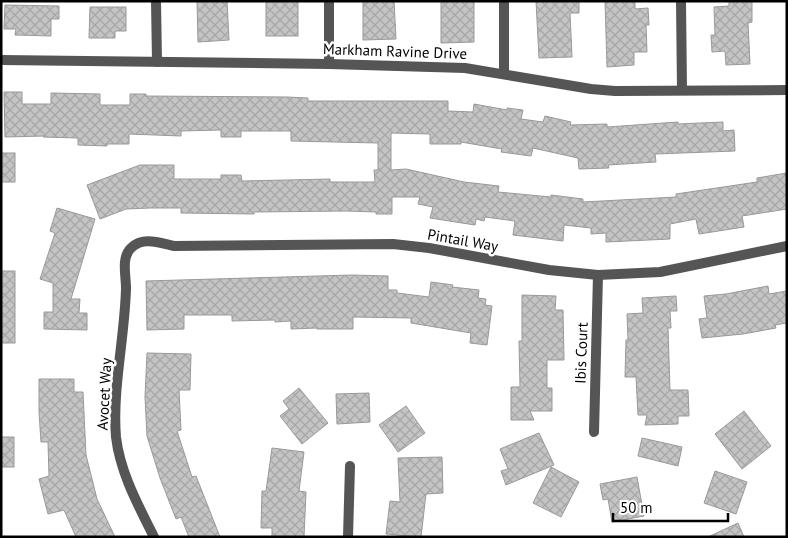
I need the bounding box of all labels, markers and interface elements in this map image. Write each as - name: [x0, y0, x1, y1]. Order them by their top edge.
- street label: Markham Ravine Drive: [323, 39, 467, 63]
- street label: Pintail Way: [426, 224, 500, 256]
- street label: Ibis Court: [570, 322, 592, 384]
- street label: Avocet Way: [93, 357, 115, 431]
- scale bar: [613, 490, 728, 522]
- text: 50 m: [620, 498, 653, 517]

